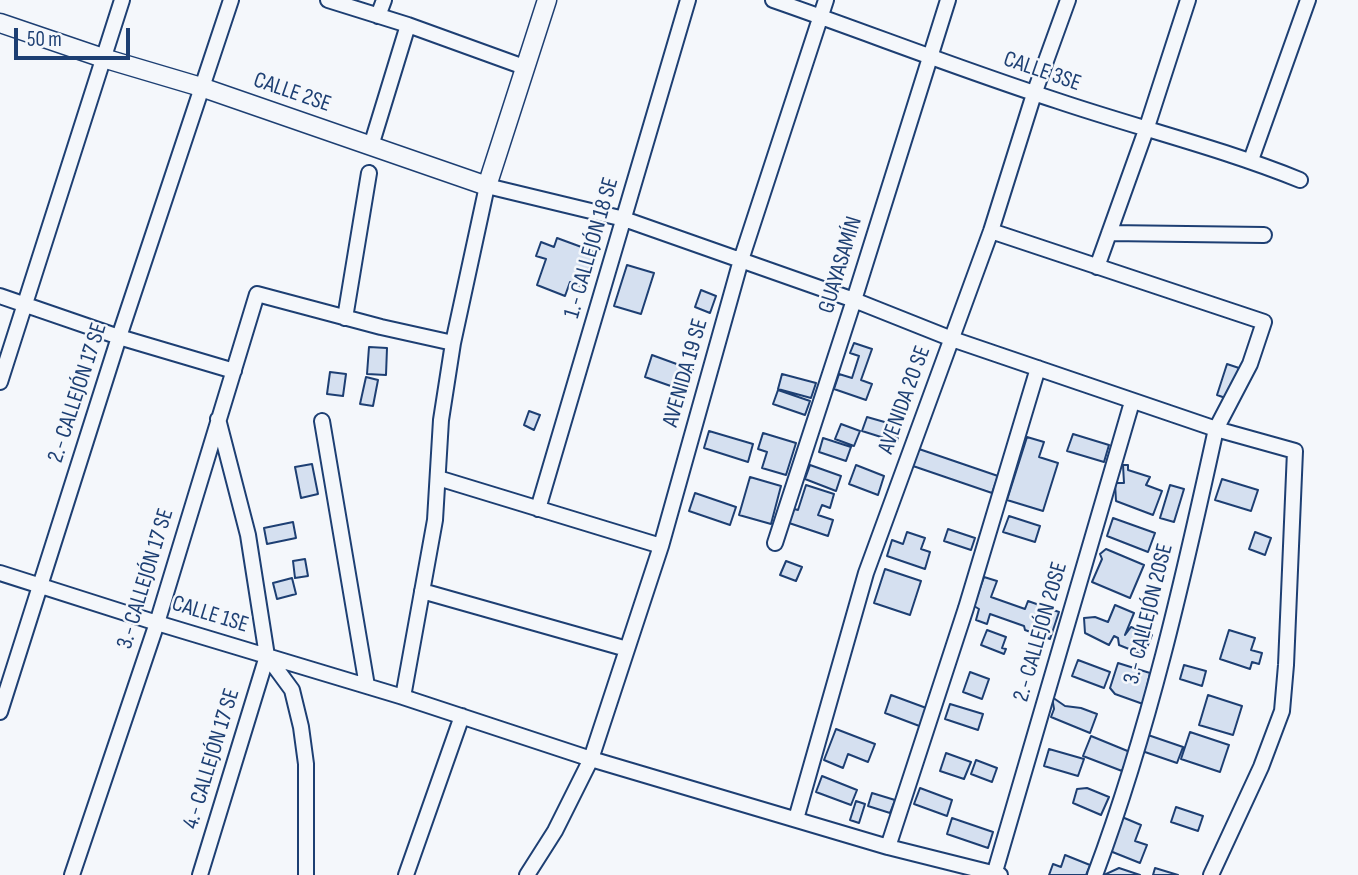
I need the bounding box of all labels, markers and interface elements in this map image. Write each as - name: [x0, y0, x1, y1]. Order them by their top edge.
- scale bar: [18, 14, 133, 58]
- text: 50 m: [27, 27, 62, 52]
- street label: CALLE 3SE: [1000, 46, 1084, 98]
- street label: CALLE 2SE: [250, 67, 334, 119]
- street label: 1.- CALLEJÓN 18 SE: [559, 174, 625, 322]
- street label: GUAYASAMÍN: [813, 213, 869, 317]
- street label: AVENIDA 19 SE: [657, 316, 715, 430]
- street label: 2.- CALLEJÓN 17 SE: [42, 320, 114, 466]
- street label: AVENIDA 20 SE: [873, 342, 937, 458]
- street label: 3.- CALLEJÓN 17 SE: [112, 506, 180, 652]
- street label: 3.- CALLEJÓN 20SE: [1118, 541, 1180, 687]
- street label: 2.- CALLEJÓN 20SE: [1008, 559, 1074, 705]
- street label: CALLE 1SE: [168, 590, 252, 640]
- street label: 4.- CALLEJÓN 17 SE: [178, 686, 246, 832]

